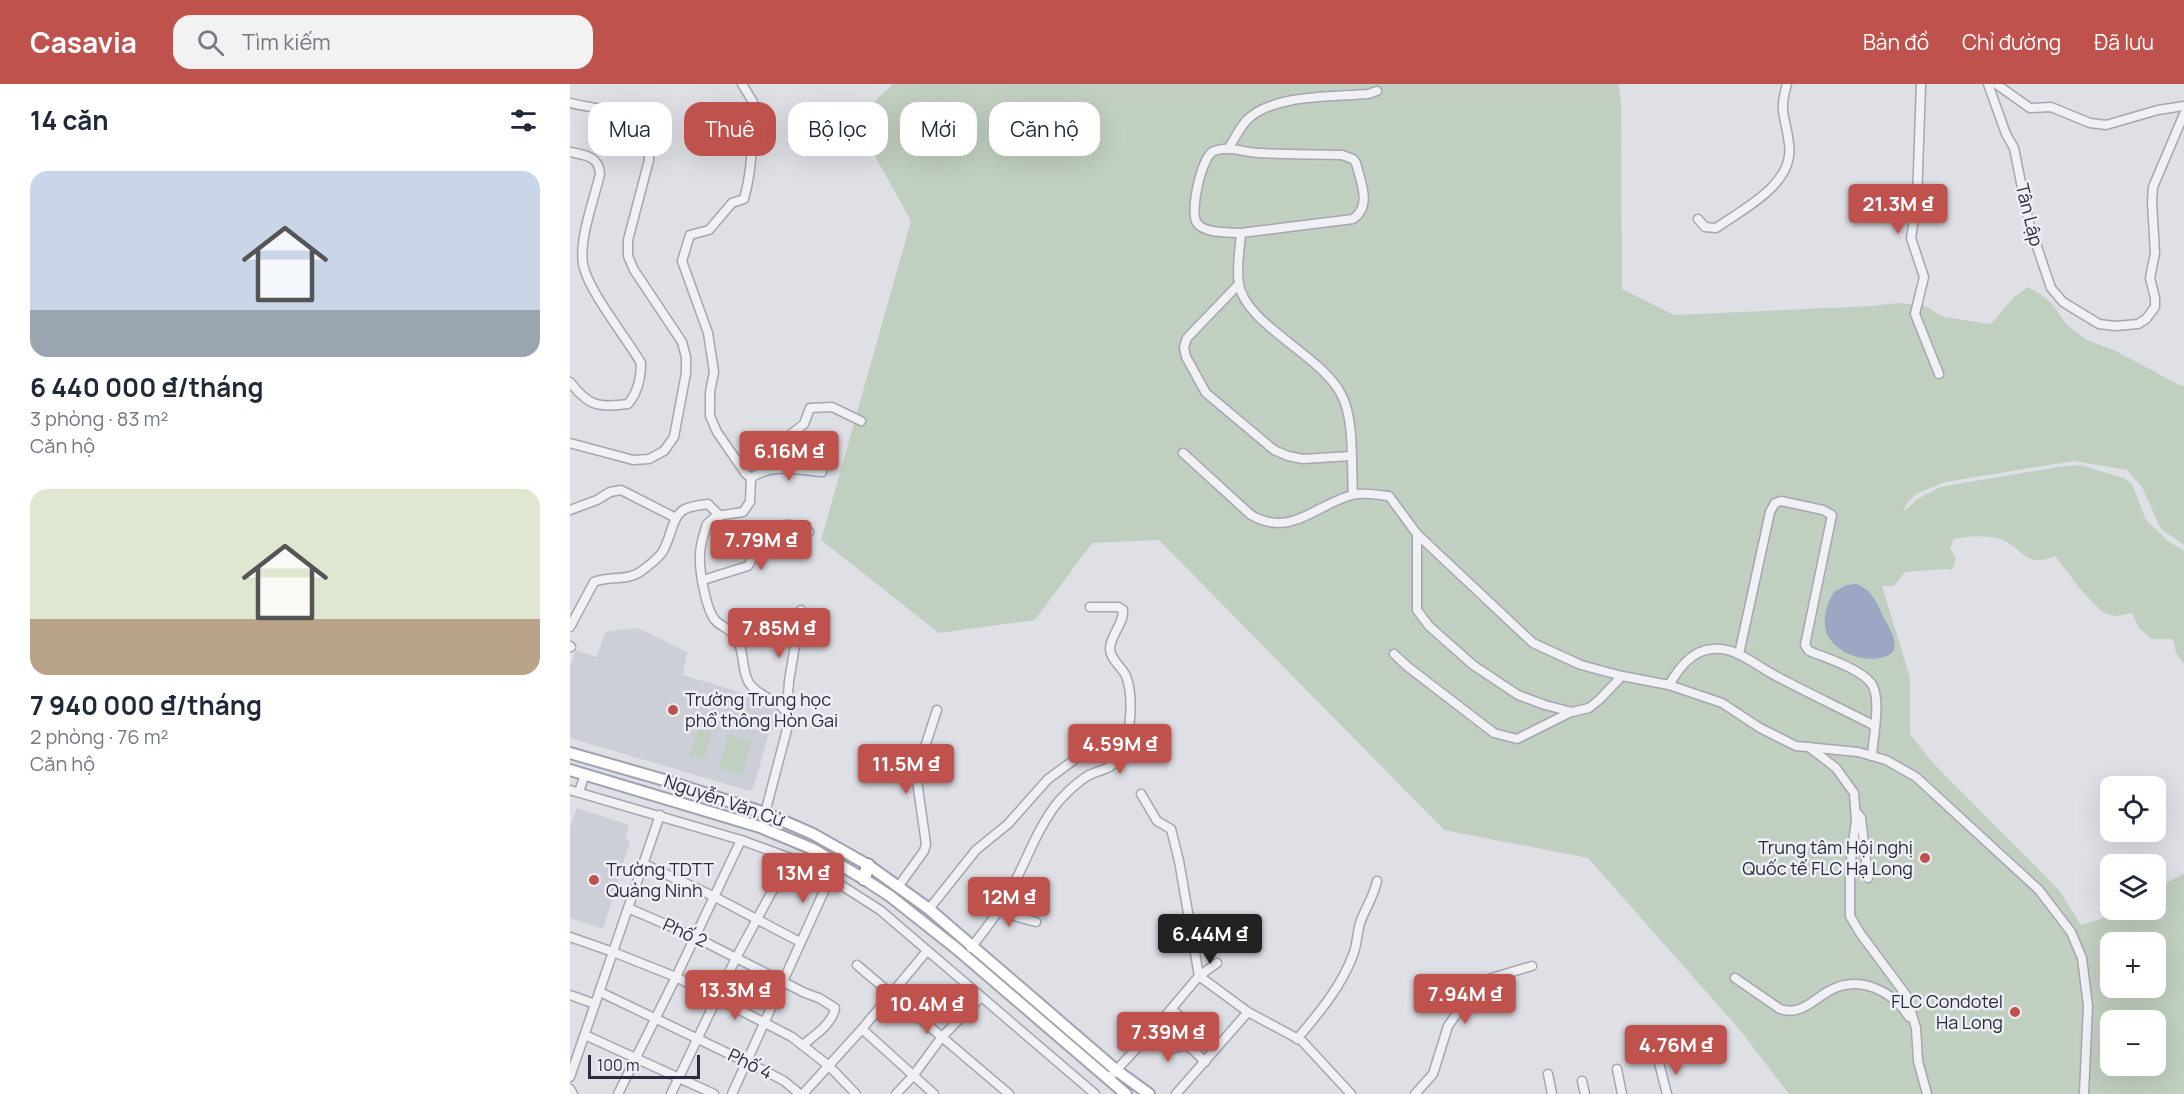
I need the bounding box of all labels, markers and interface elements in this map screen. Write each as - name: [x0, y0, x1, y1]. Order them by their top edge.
- search box: [173, 15, 593, 69]
- text: Casavia: [30, 23, 137, 61]
- icon: search: [194, 26, 227, 59]
- text: Tìm kiếm: [242, 27, 331, 57]
- text: Bản đồ: [1863, 28, 1929, 56]
- text: Chỉ đường: [1962, 28, 2061, 56]
- text: Đã lưu: [2094, 28, 2154, 56]
- text: 14 căn: [30, 102, 108, 138]
- chip: Mua: [588, 102, 672, 156]
- chip: Thuê: [684, 102, 776, 156]
- chip: Bộ lọc: [788, 102, 888, 156]
- chip: Mới: [900, 102, 977, 156]
- chip: Căn hộ: [989, 102, 1100, 156]
- icon: filters: [507, 104, 540, 137]
- street label: Tân Lập: [2011, 181, 2049, 249]
- pin: 21.3M ₫: [1843, 184, 1953, 235]
- text: 21.3M ₫: [1862, 190, 1934, 217]
- icon: home: [231, 210, 339, 318]
- text: 6 440 000 ₫/tháng: [30, 369, 264, 405]
- text: 3 phòng · 83 m²: [30, 405, 169, 432]
- pin: 6.16M ₫: [734, 431, 844, 482]
- text: Căn hộ: [30, 432, 95, 459]
- text: 6.16M ₫: [754, 437, 824, 464]
- pin: 7.79M ₫: [706, 520, 816, 571]
- text: 7.79M ₫: [725, 526, 797, 553]
- icon: home: [231, 528, 339, 636]
- pin: 7.85M ₫: [724, 608, 834, 659]
- text: 7.85M ₫: [742, 614, 816, 641]
- text: 7 940 000 ₫/tháng: [30, 687, 262, 723]
- place label: Trường Trung học phổ thông Hòn Gai: [685, 687, 838, 732]
- marker: Trường Trung học phổ thông Hòn Gai: [666, 703, 680, 717]
- text: 2 phòng · 76 m²: [30, 723, 169, 750]
- pin: 4.59M ₫: [1065, 724, 1175, 775]
- text: 4.59M ₫: [1082, 730, 1158, 757]
- pin: 11.5M ₫: [851, 744, 961, 795]
- text: Căn hộ: [30, 750, 95, 777]
- text: 11.5M ₫: [872, 750, 940, 777]
- street label: Nguyễn Văn Cừ: [661, 768, 789, 832]
- map controls: [2100, 776, 2166, 1076]
- button: locate: [2100, 776, 2166, 842]
- place label: Trung tâm Hội nghị Quốc tế FLC Hạ Long: [1742, 835, 1913, 880]
- marker: Trung tâm Hội nghị Quốc tế FLC Hạ Long: [1918, 851, 1932, 865]
- pin: 13M ₫: [761, 853, 845, 904]
- button: layers: [2100, 854, 2166, 920]
- place label: Trường TDTT Quảng Ninh: [606, 857, 714, 902]
- text: 13M ₫: [776, 859, 830, 886]
- marker: Trường TDTT Quảng Ninh: [587, 873, 601, 887]
- pin: 12M ₫: [967, 877, 1051, 928]
- text: 12M ₫: [982, 883, 1036, 910]
- street label: Phố 2: [659, 912, 711, 952]
- pin: 6.44M ₫: [1155, 914, 1265, 965]
- text: 6.44M ₫: [1172, 920, 1248, 947]
- button: +: [2100, 932, 2166, 998]
- pin: 13.3M ₫: [680, 970, 790, 1021]
- pin: 7.94M ₫: [1410, 974, 1520, 1025]
- text: 13.3M ₫: [699, 976, 771, 1003]
- text: 7.94M ₫: [1428, 980, 1502, 1007]
- pin: 10.4M ₫: [872, 984, 982, 1035]
- place label: FLC Condotel Ha Long: [1891, 989, 2003, 1034]
- text: 10.4M ₫: [890, 990, 964, 1017]
- marker: FLC Condotel Ha Long: [2008, 1005, 2022, 1019]
- button: −: [2100, 1010, 2166, 1076]
- pin: 7.39M ₫: [1113, 1012, 1223, 1063]
- text: 7.39M ₫: [1131, 1018, 1205, 1045]
- pin: 4.76M ₫: [1621, 1025, 1731, 1076]
- text: 4.76M ₫: [1639, 1031, 1713, 1058]
- street label: Phố 4: [724, 1042, 777, 1084]
- scale bar: [588, 1052, 700, 1080]
- text: 100 m: [597, 1054, 640, 1076]

